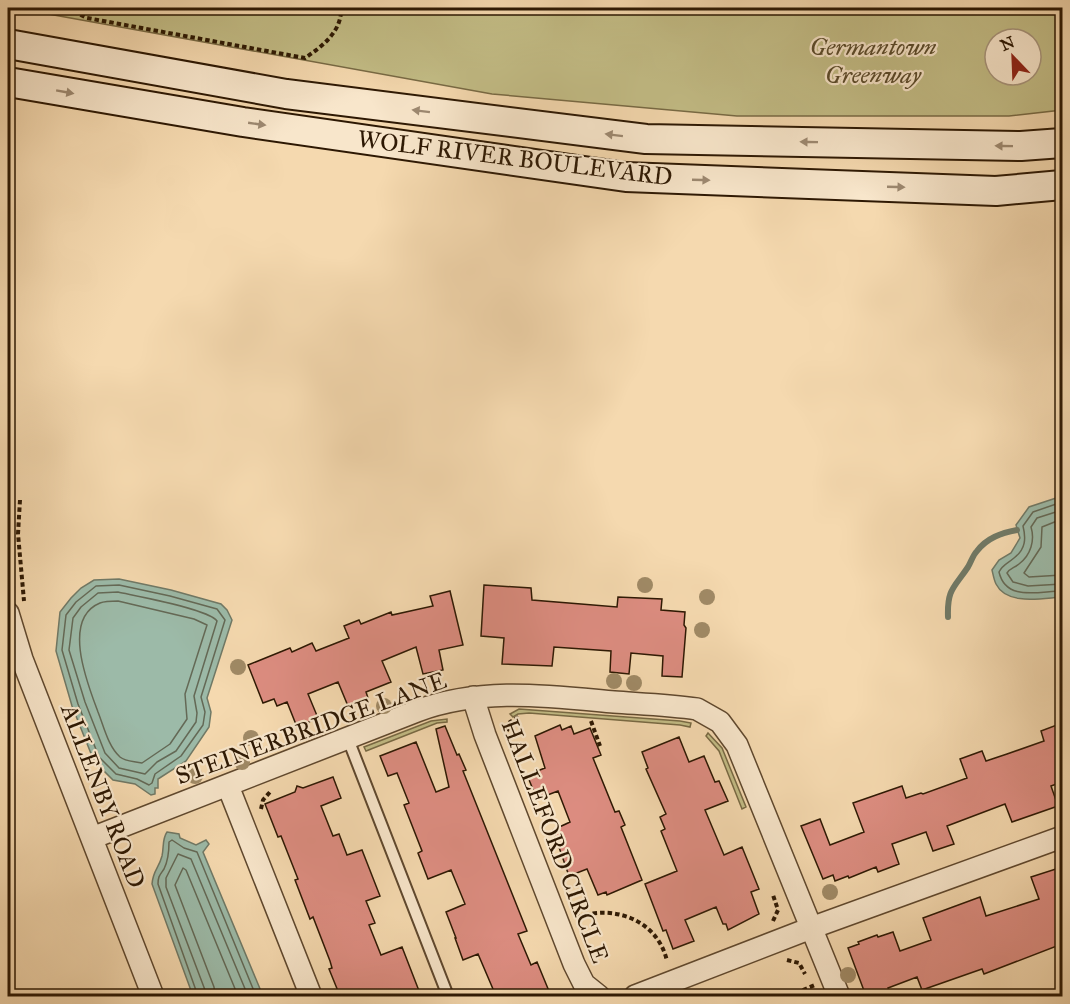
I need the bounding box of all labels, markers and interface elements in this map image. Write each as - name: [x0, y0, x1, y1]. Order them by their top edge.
- north arrow: [983, 27, 1043, 87]
- park label: Germantown Greenway: [810, 32, 937, 90]
- text: N: [997, 32, 1018, 55]
- one-way arrow: [56, 88, 75, 97]
- one-way arrow: [411, 106, 430, 116]
- one-way arrow: [248, 120, 267, 129]
- street label: WOLF RIVER BOULEVARD: [356, 124, 674, 192]
- one-way arrow: [605, 131, 624, 140]
- one-way arrow: [800, 137, 819, 147]
- one-way arrow: [995, 141, 1014, 150]
- one-way arrow: [691, 175, 710, 184]
- one-way arrow: [886, 183, 905, 192]
- street label: STEINERBRIDGE LANE: [171, 665, 451, 791]
- street label: ALLENBY ROAD: [54, 699, 152, 892]
- street label: HALLEFORD CIRCLE: [495, 715, 615, 967]

